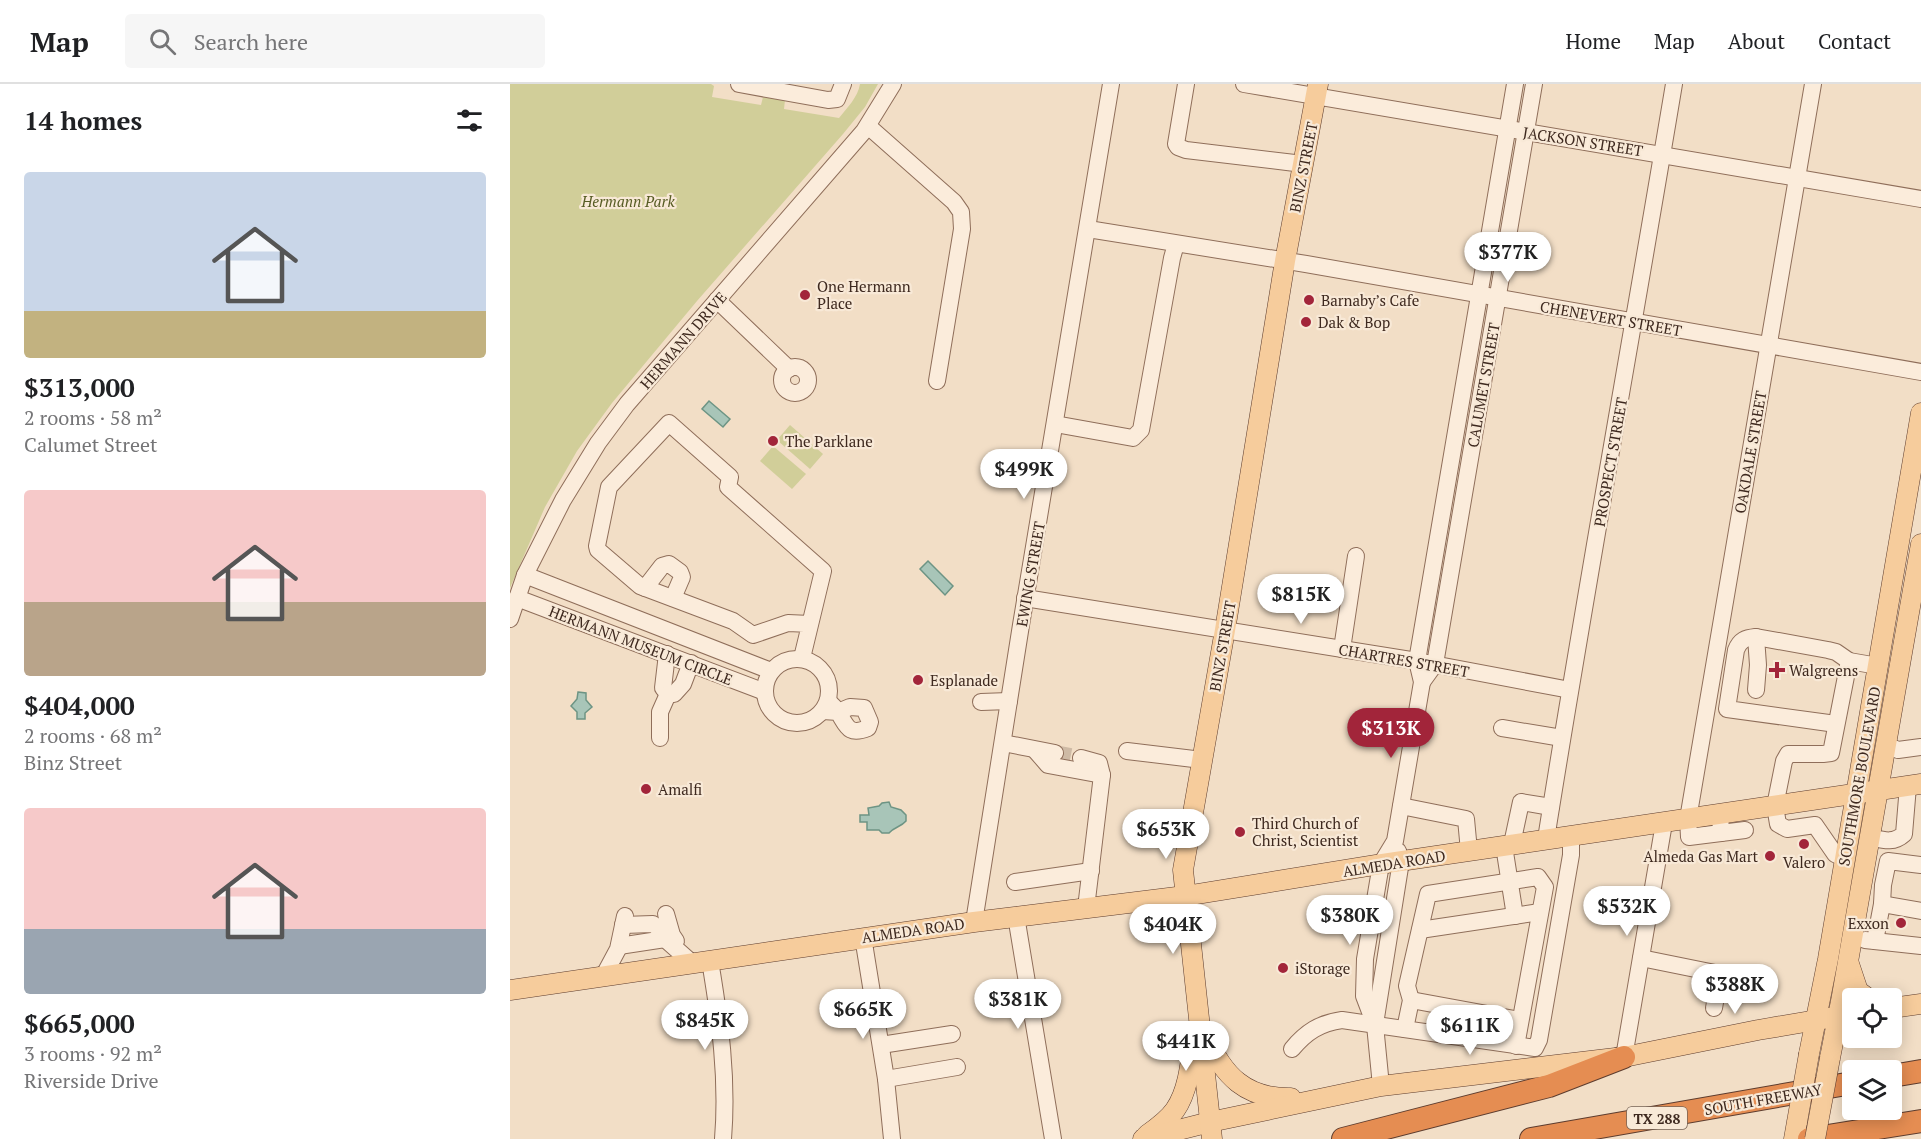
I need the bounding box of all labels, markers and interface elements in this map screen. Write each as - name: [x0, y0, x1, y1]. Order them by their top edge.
- search box: [125, 14, 545, 68]
- text: Map: [30, 23, 89, 60]
- icon: search: [146, 25, 179, 58]
- text: Search here: [194, 27, 308, 56]
- text: Home: [1565, 27, 1621, 55]
- text: Map: [1654, 27, 1695, 55]
- text: About: [1728, 27, 1785, 55]
- text: Contact: [1818, 27, 1891, 55]
- text: 14 homes: [24, 103, 142, 137]
- icon: filters: [453, 104, 486, 137]
- street label: BINZ STREET: [1284, 120, 1322, 214]
- street label: JACKSON STREET: [1522, 122, 1644, 160]
- park label: Hermann Park: [580, 191, 675, 211]
- icon: home: [201, 211, 309, 319]
- pin: $377K: [1466, 232, 1550, 283]
- text: $377K: [1478, 238, 1538, 265]
- place label: One Hermann Place: [817, 276, 911, 313]
- street label: HERMANN DRIVE: [635, 287, 731, 393]
- marker: One Hermann Place: [798, 288, 812, 302]
- place label: Barnaby’s Cafe: [1321, 290, 1419, 310]
- marker: Barnaby’s Cafe: [1302, 293, 1316, 307]
- street label: CHENEVERT STREET: [1539, 296, 1683, 340]
- place label: Dak & Bop: [1318, 312, 1390, 332]
- marker: Dak & Bop: [1299, 315, 1313, 329]
- street label: CALUMET STREET: [1462, 321, 1504, 449]
- text: $313,000: [24, 370, 135, 404]
- street label: OAKDALE STREET: [1729, 389, 1771, 515]
- street label: PROSPECT STREET: [1589, 396, 1631, 528]
- text: 2 rooms · 58 m²: [24, 404, 162, 431]
- text: Calumet Street: [24, 431, 157, 458]
- place label: The Parklane: [785, 431, 873, 451]
- marker: The Parklane: [766, 434, 780, 448]
- pin: $499K: [982, 449, 1066, 500]
- text: $499K: [994, 455, 1054, 482]
- street label: EWING STREET: [1011, 520, 1049, 628]
- icon: home: [201, 529, 309, 637]
- pin: $815K: [1259, 574, 1343, 625]
- text: $815K: [1271, 580, 1331, 607]
- street label: BINZ STREET: [1204, 599, 1240, 693]
- street label: HERMANN MUSEUM CIRCLE: [546, 601, 736, 689]
- street label: CHARTRES STREET: [1337, 639, 1471, 681]
- place label: Walgreens: [1789, 660, 1858, 680]
- marker: Walgreens: [1770, 663, 1784, 677]
- place label: Esplanade: [930, 670, 998, 690]
- marker: Esplanade: [911, 673, 925, 687]
- street label: SOUTHMORE BOULEVARD: [1833, 685, 1885, 867]
- text: $404,000: [24, 688, 135, 722]
- pin: $313K: [1349, 708, 1433, 759]
- text: $313K: [1361, 714, 1421, 741]
- text: 2 rooms · 68 m²: [24, 722, 162, 749]
- text: Binz Street: [24, 749, 122, 776]
- place label: Amalfi: [658, 779, 702, 799]
- marker: Amalfi: [639, 782, 653, 796]
- pin: $653K: [1124, 809, 1208, 860]
- place label: Third Church of Christ, Scientist: [1252, 813, 1359, 850]
- text: $653K: [1136, 815, 1196, 842]
- marker: Third Church of Christ, Scientist: [1233, 825, 1247, 839]
- marker: Valero: [1797, 837, 1811, 851]
- street label: ALMEDA ROAD: [1341, 845, 1447, 881]
- place label: Almeda Gas Mart: [1643, 846, 1758, 866]
- icon: home: [201, 847, 309, 955]
- marker: Almeda Gas Mart: [1763, 849, 1777, 863]
- place label: Valero: [1783, 852, 1825, 872]
- pin: $532K: [1585, 886, 1669, 937]
- text: $532K: [1597, 892, 1657, 919]
- pin: $380K: [1308, 895, 1392, 946]
- text: $380K: [1320, 901, 1380, 928]
- pin: $404K: [1131, 904, 1215, 955]
- text: $404K: [1143, 910, 1203, 937]
- street label: ALMEDA ROAD: [860, 913, 966, 947]
- place label: Exxon: [1848, 913, 1889, 933]
- marker: Exxon: [1894, 916, 1908, 930]
- place label: iStorage: [1295, 958, 1350, 978]
- marker: iStorage: [1276, 961, 1290, 975]
- pin: $388K: [1693, 964, 1777, 1015]
- text: $388K: [1705, 970, 1765, 997]
- pin: $381K: [976, 979, 1060, 1030]
- text: $381K: [988, 985, 1048, 1012]
- map controls: [1842, 988, 1902, 1120]
- button: locate: [1842, 988, 1902, 1048]
- pin: $665K: [821, 989, 905, 1040]
- text: $665K: [833, 995, 893, 1022]
- pin: $845K: [663, 1000, 747, 1051]
- pin: $611K: [1428, 1005, 1512, 1056]
- text: $665,000: [24, 1006, 135, 1040]
- text: $845K: [675, 1006, 735, 1033]
- text: $611K: [1440, 1011, 1500, 1038]
- pin: $441K: [1144, 1021, 1228, 1072]
- text: $441K: [1156, 1027, 1216, 1054]
- text: 3 rooms · 92 m²: [24, 1040, 162, 1067]
- button: layers: [1842, 1060, 1902, 1120]
- text: Riverside Drive: [24, 1067, 159, 1094]
- street label: SOUTH FREEWAY: [1702, 1079, 1824, 1119]
- road number: TX 288: [1627, 1107, 1687, 1129]

